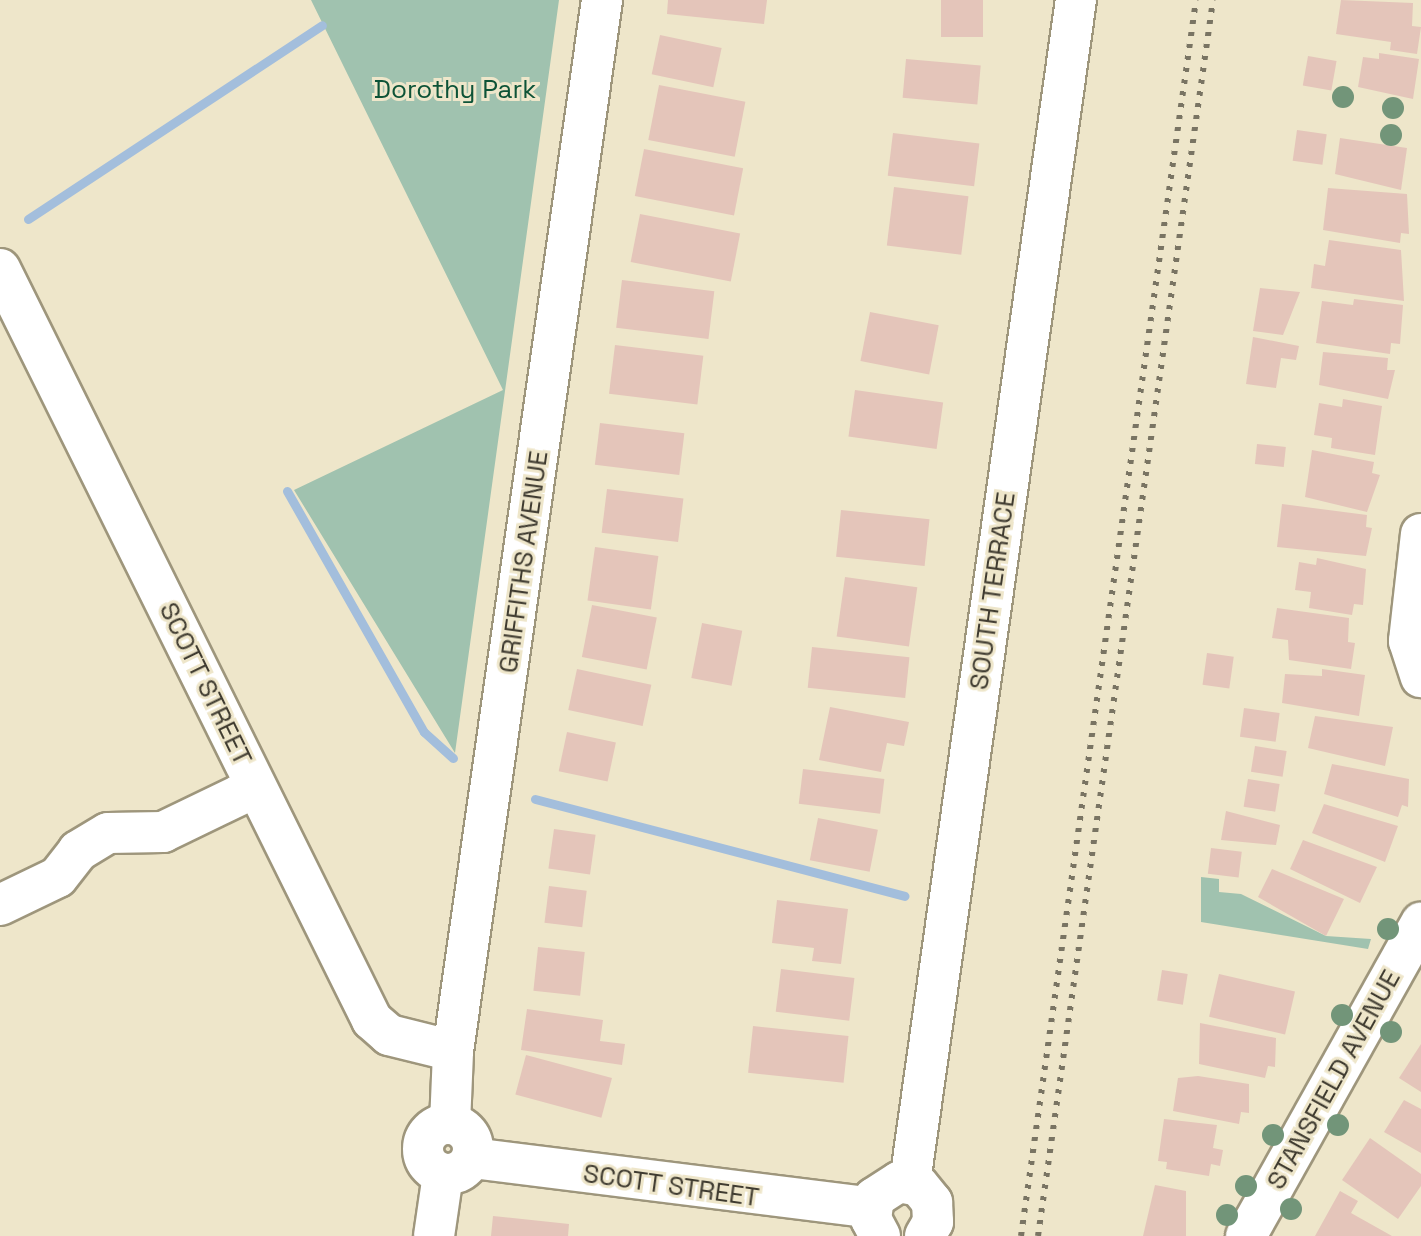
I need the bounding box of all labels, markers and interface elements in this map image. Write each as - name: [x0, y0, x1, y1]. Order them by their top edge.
- park label: Dorothy Park: [374, 74, 536, 106]
- street label: GRIFFITHS AVENUE: [493, 449, 555, 675]
- street label: SOUTH TERRACE: [964, 490, 1022, 692]
- street label: SCOTT STREET: [152, 597, 258, 771]
- street label: STANSFIELD AVENUE: [1261, 965, 1407, 1195]
- street label: SCOTT STREET: [581, 1158, 761, 1214]

